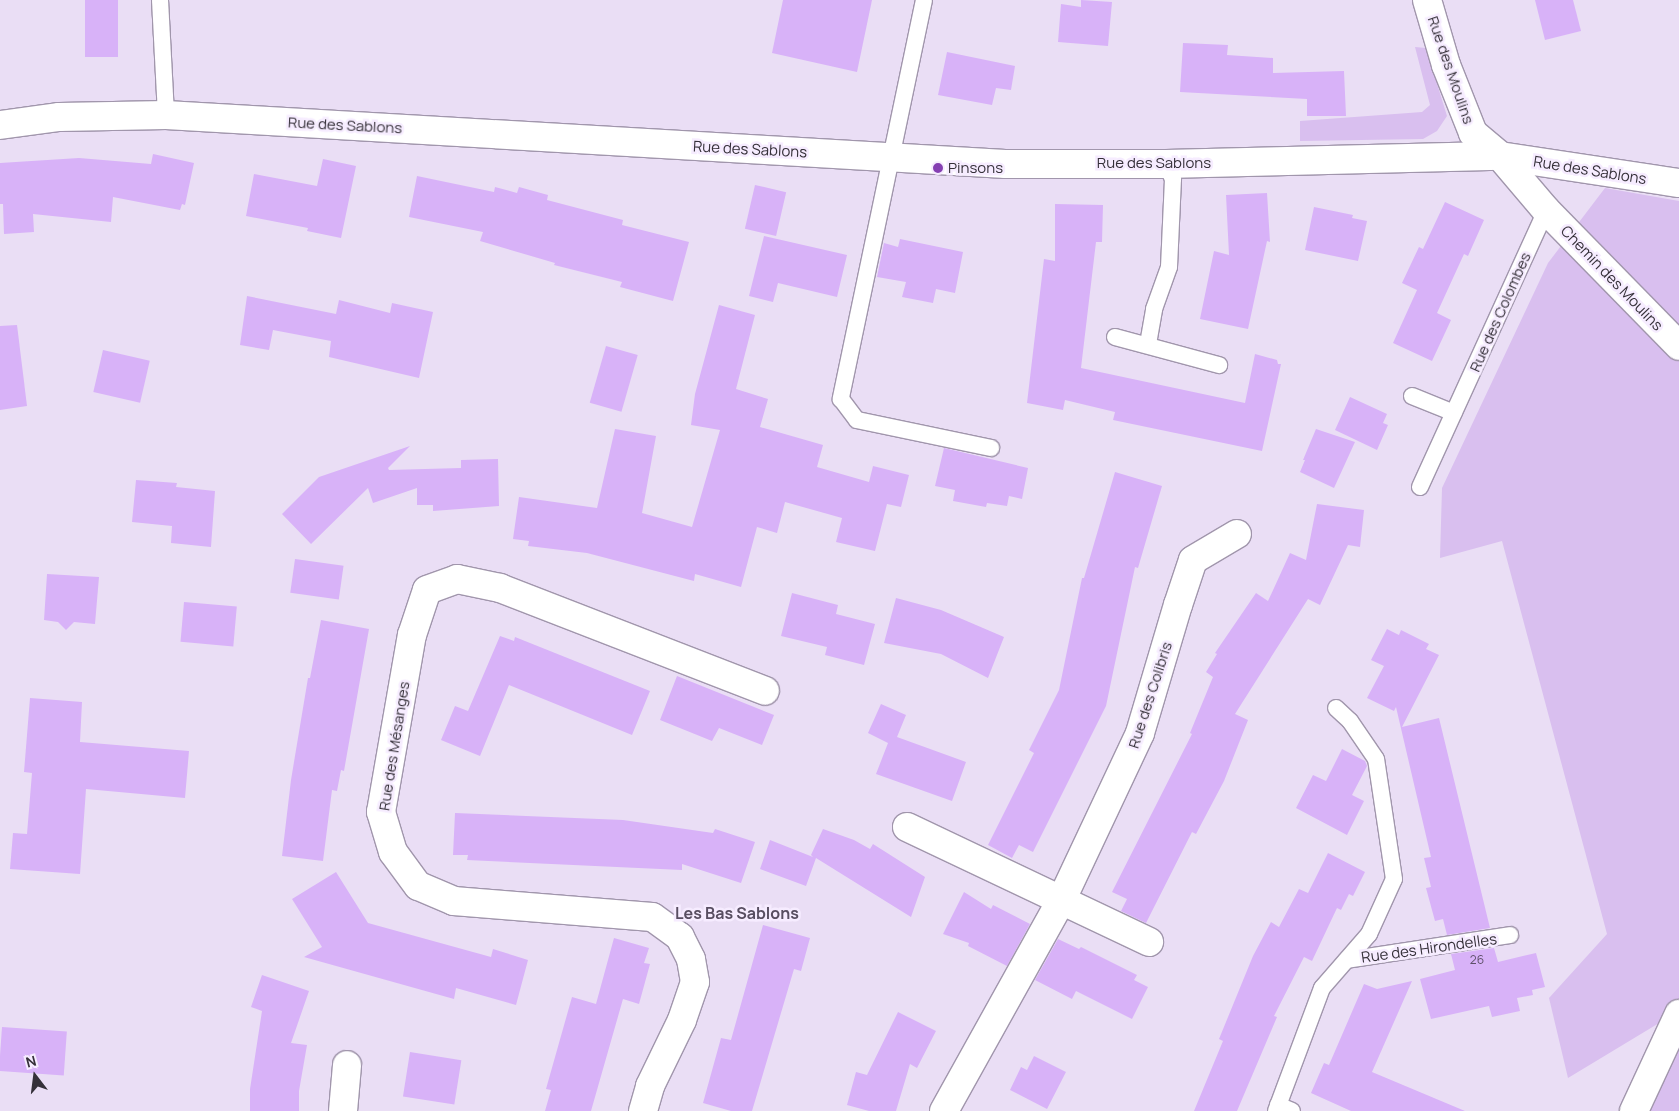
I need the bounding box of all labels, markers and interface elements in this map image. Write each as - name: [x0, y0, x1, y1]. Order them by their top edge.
- street label: Rue des Moulins: [1424, 14, 1478, 126]
- street label: Rue des Sablons: [287, 113, 403, 137]
- street label: Rue des Sablons: [692, 137, 808, 161]
- street label: Rue des Sablons: [1532, 152, 1648, 188]
- street label: Rue des Sablons: [1097, 154, 1211, 172]
- place label: Pinsons: [948, 159, 1003, 177]
- marker: Pinsons: [932, 162, 944, 174]
- street label: Chemin des Moulins: [1557, 222, 1667, 334]
- street label: Rue des Colombes: [1466, 249, 1534, 375]
- street label: Rue des Colibris: [1124, 639, 1176, 751]
- street label: Rue des Mésanges: [375, 680, 413, 812]
- district label: Les Bas Sablons: [675, 903, 799, 923]
- street label: Rue des Hirondelles: [1360, 930, 1498, 966]
- house number: 26: [1470, 953, 1484, 967]
- north arrow: [10, 1051, 60, 1101]
- text: N: [24, 1051, 38, 1072]

